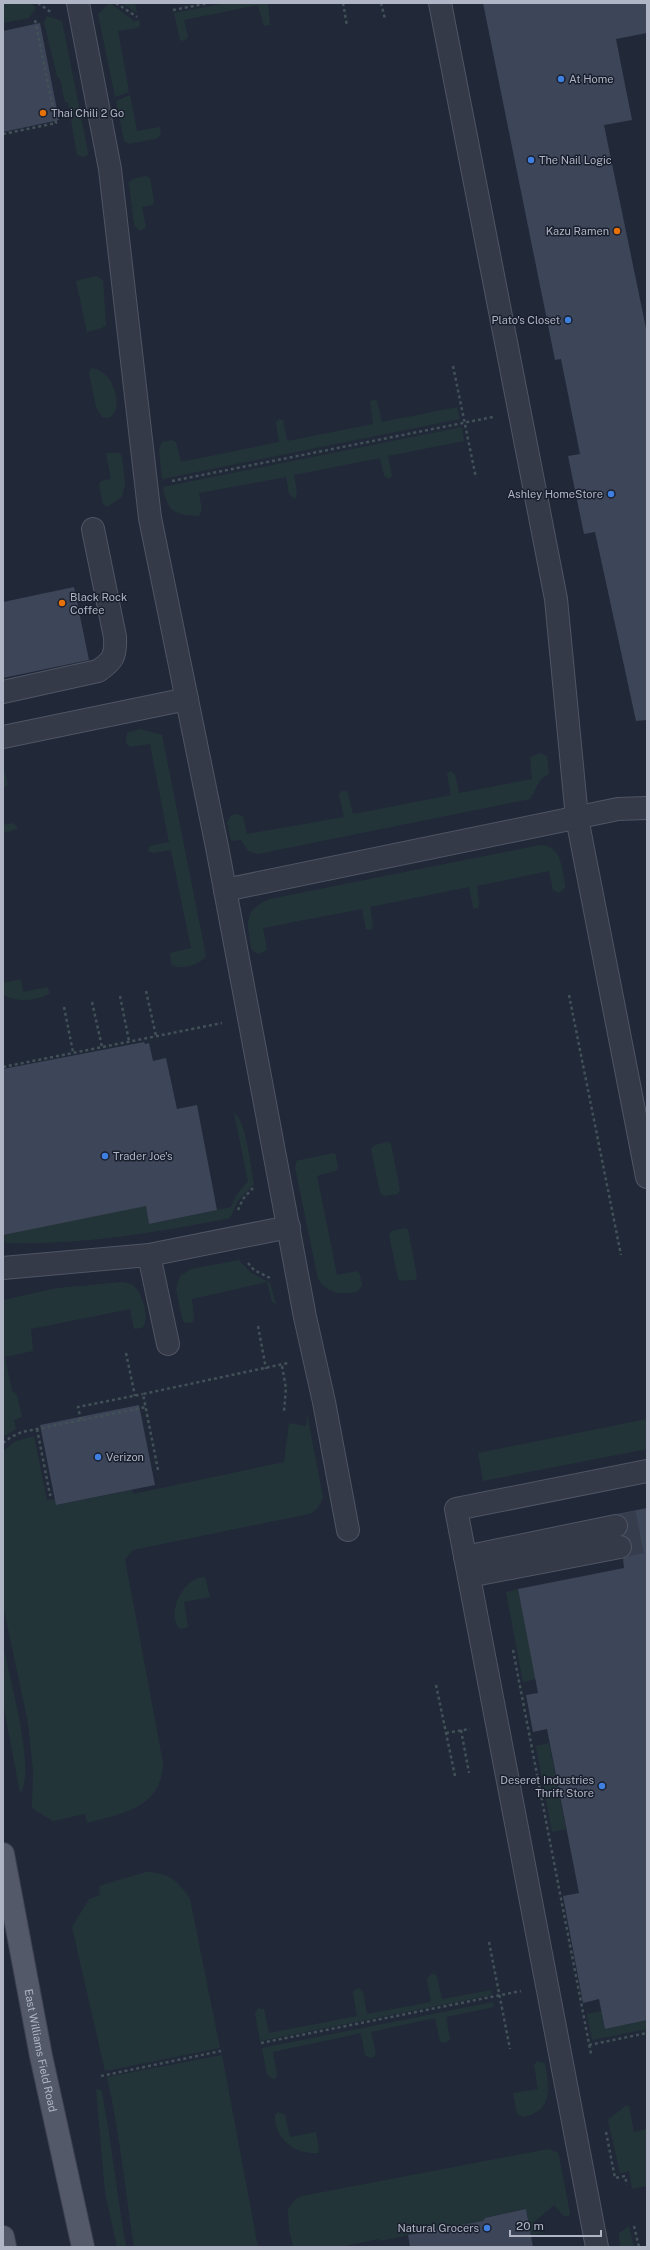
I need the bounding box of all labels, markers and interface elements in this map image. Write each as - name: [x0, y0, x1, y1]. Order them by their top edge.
- place label: At Home: [569, 73, 613, 85]
- marker: At Home: [556, 74, 566, 84]
- place label: Thai Chili 2 Go: [51, 107, 124, 119]
- marker: Thai Chili 2 Go: [38, 108, 48, 118]
- place label: The Nail Logic: [539, 154, 612, 166]
- marker: The Nail Logic: [526, 155, 536, 165]
- place label: Kazu Ramen: [546, 225, 609, 237]
- marker: Kazu Ramen: [612, 226, 622, 236]
- place label: Plato's Closet: [492, 314, 560, 326]
- marker: Plato's Closet: [563, 315, 573, 325]
- place label: Ashley HomeStore: [507, 488, 603, 500]
- marker: Ashley HomeStore: [606, 489, 616, 499]
- place label: Black Rock Coffee: [70, 591, 127, 616]
- marker: Black Rock Coffee: [57, 598, 67, 608]
- place label: Trader Joe's: [113, 1150, 173, 1162]
- marker: Trader Joe's: [100, 1151, 110, 1161]
- place label: Verizon: [106, 1451, 144, 1463]
- marker: Verizon: [93, 1452, 103, 1462]
- place label: Deseret Industries Thrift Store: [500, 1774, 594, 1799]
- marker: Deseret Industries Thrift Store: [597, 1781, 607, 1791]
- street label: East Williams Field Road: [23, 1988, 59, 2113]
- scale bar: [510, 2212, 601, 2238]
- text: 20 m: [516, 2219, 544, 2233]
- place label: Natural Grocers: [398, 2222, 479, 2234]
- marker: Natural Grocers: [482, 2223, 492, 2233]

